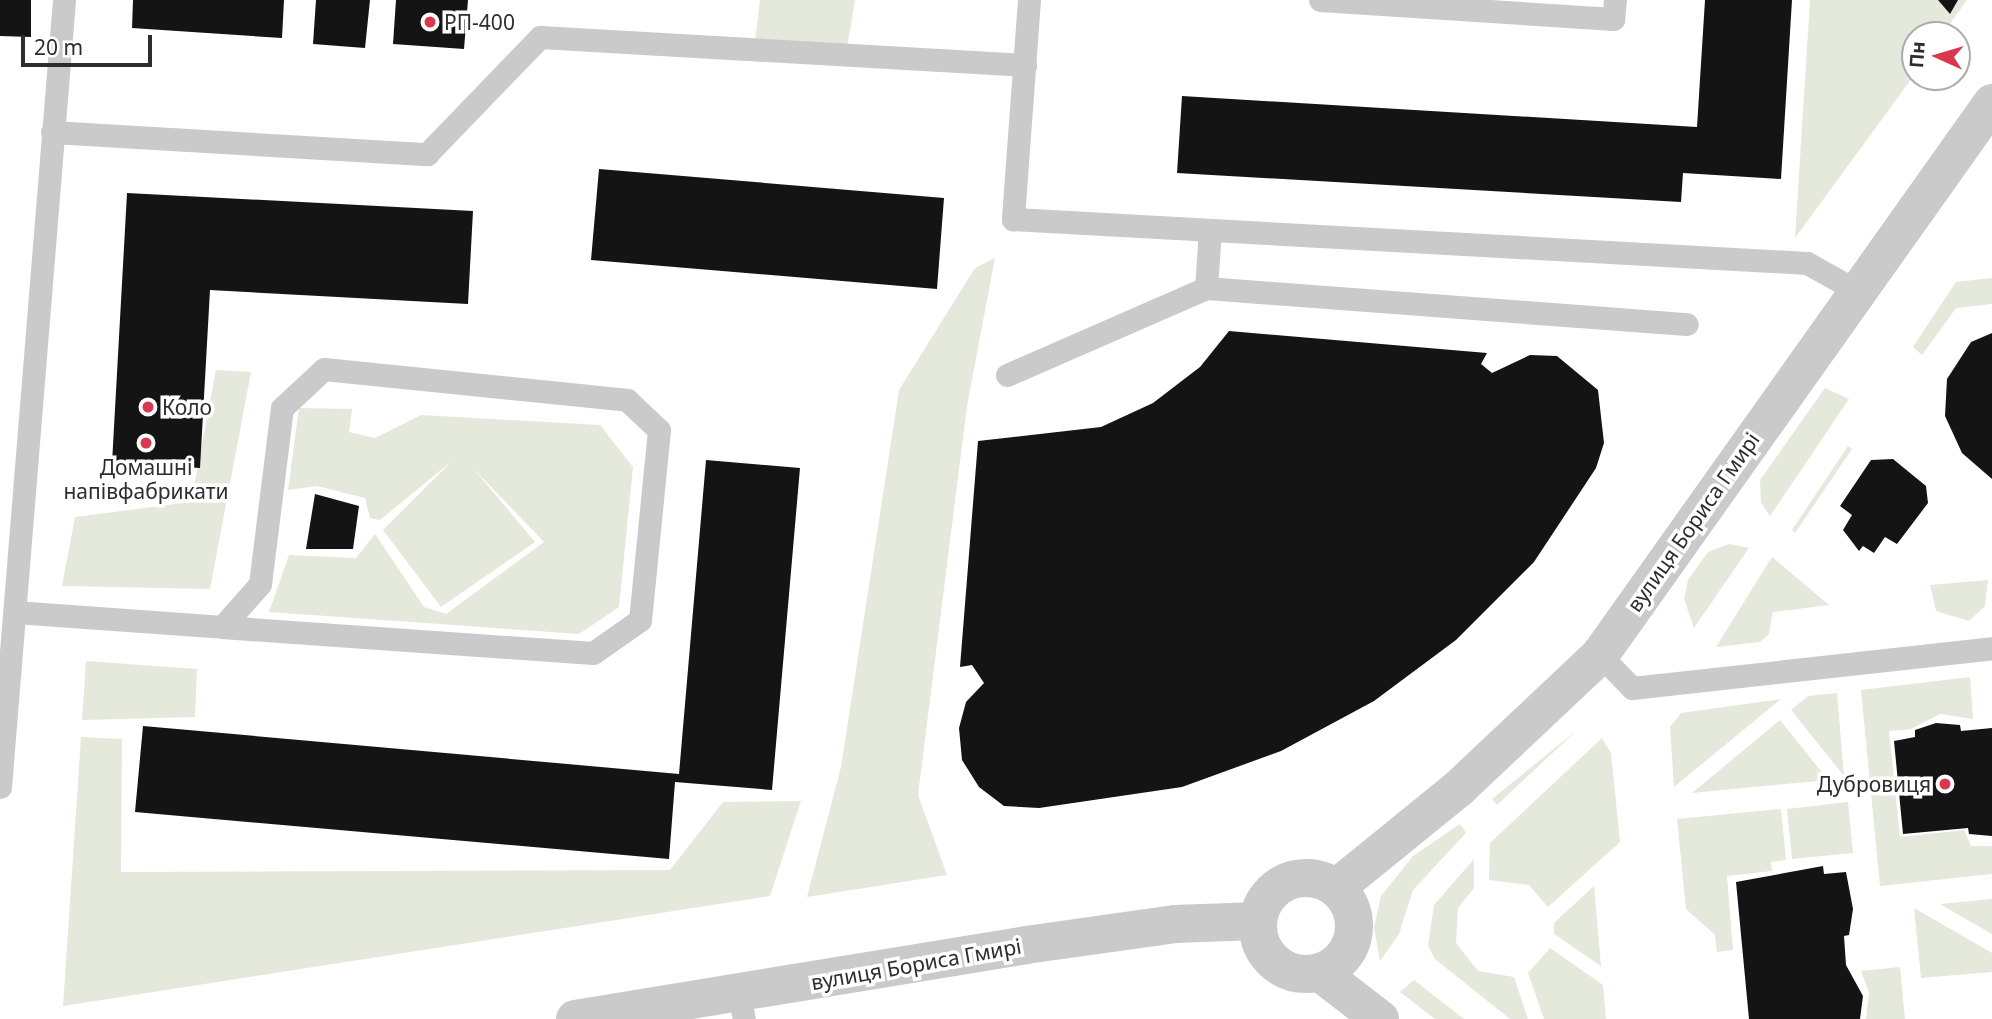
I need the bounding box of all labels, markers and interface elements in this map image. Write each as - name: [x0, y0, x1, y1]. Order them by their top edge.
- place label: РП-400: [444, 9, 515, 35]
- marker: РП-400: [422, 14, 438, 30]
- scale bar: [24, 21, 156, 65]
- north arrow: [1901, 21, 1971, 91]
- text: 20 m: [34, 33, 83, 61]
- text: Пн: [1903, 40, 1931, 69]
- place label: Коло: [162, 394, 212, 420]
- marker: Коло: [140, 399, 156, 415]
- street label: вулиця Бориса Гмирі: [1622, 427, 1764, 617]
- marker: Домашні напівфабрикати: [138, 435, 154, 451]
- place label: Домашні напівфабрикати: [63, 454, 229, 504]
- place label: Дубровиця: [1817, 771, 1931, 797]
- marker: Дубровиця: [1937, 776, 1953, 792]
- street label: вулиця Бориса Гмирі: [809, 933, 1023, 995]

